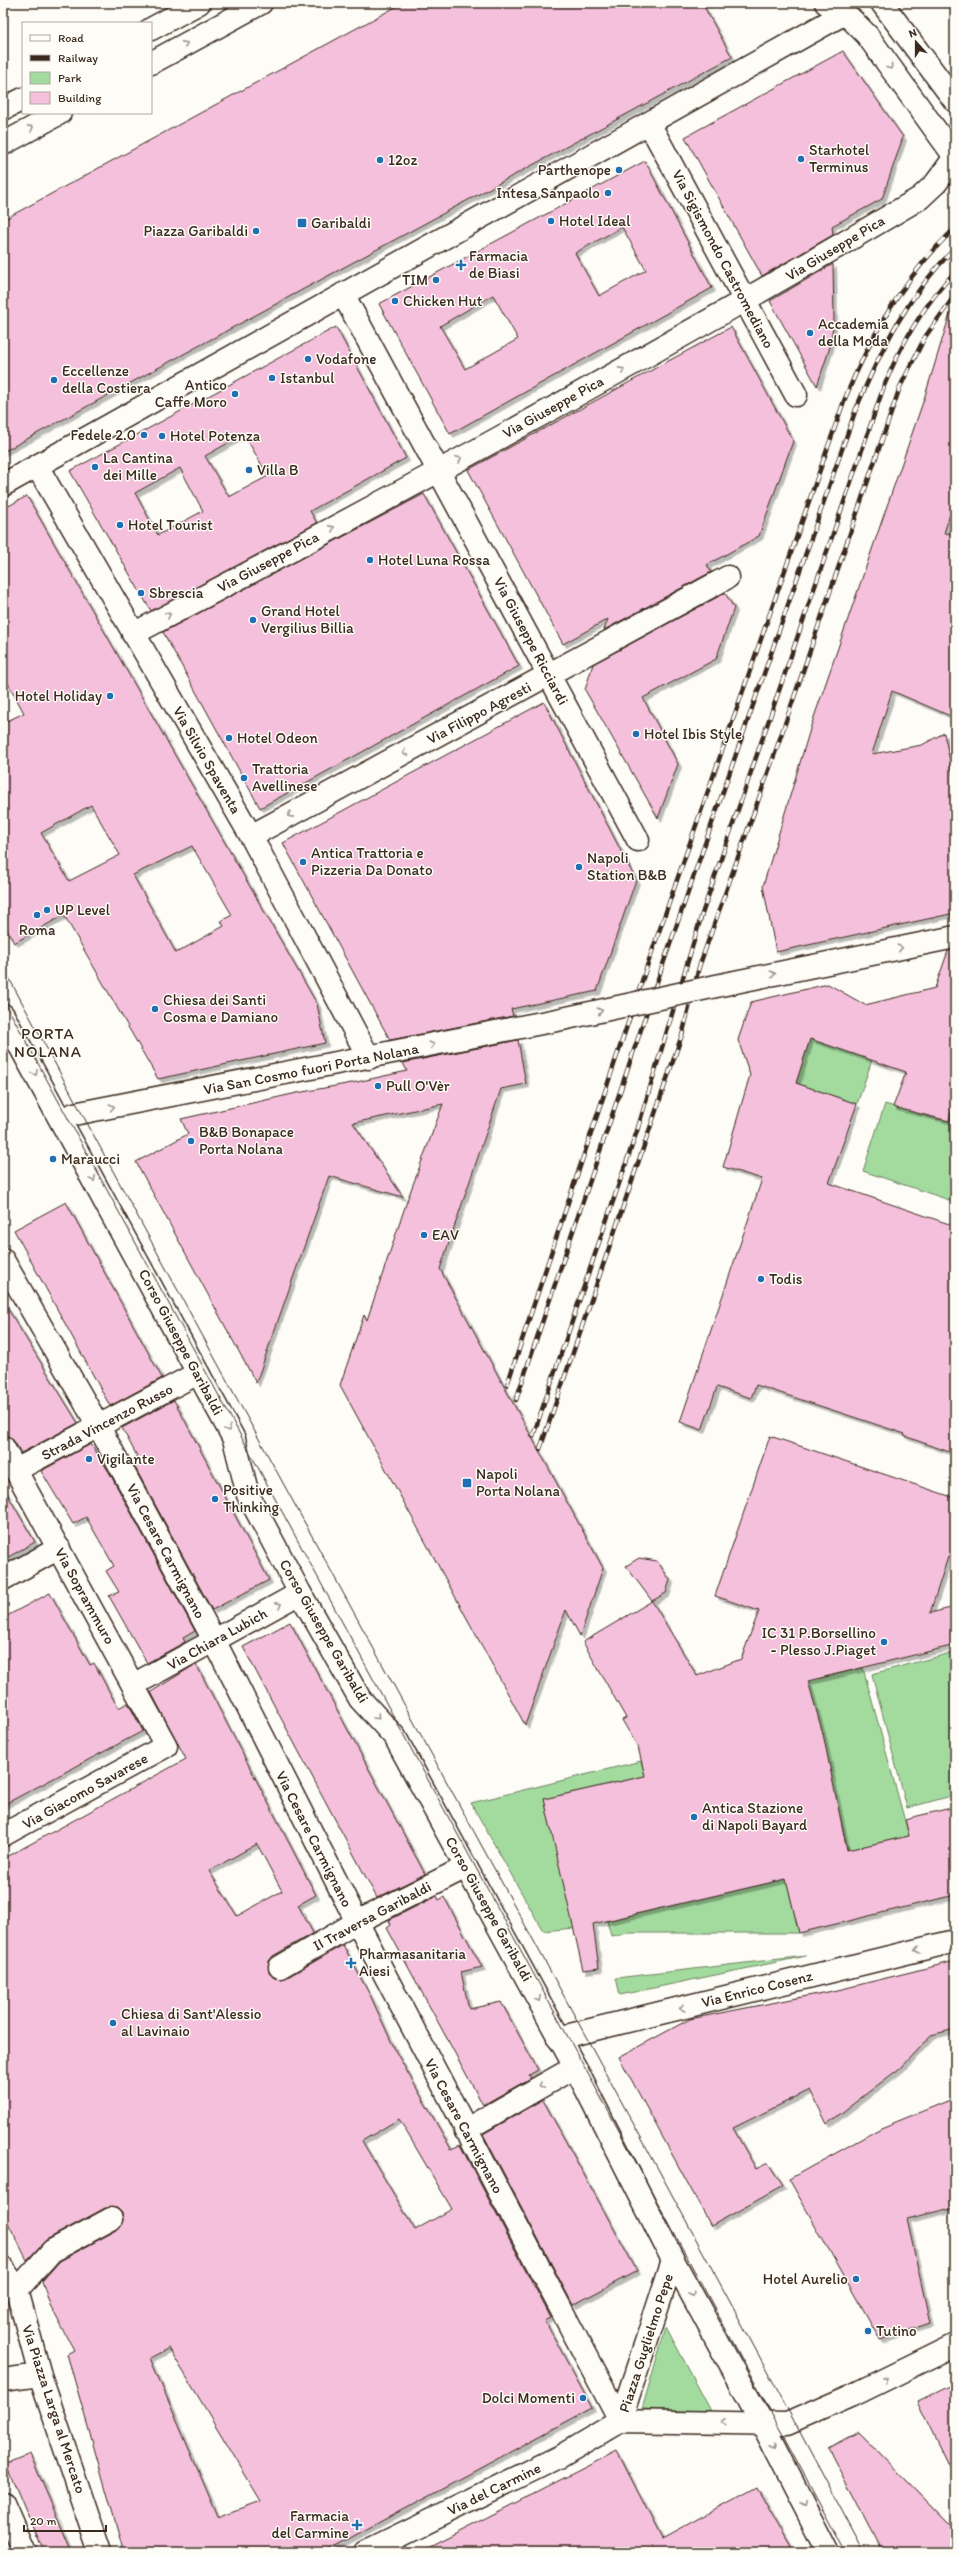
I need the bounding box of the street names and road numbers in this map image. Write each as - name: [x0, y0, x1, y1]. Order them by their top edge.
- street label: Via Sigismondo Castromediano: [668, 167, 778, 351]
- street label: Via Giuseppe Pica: [782, 211, 888, 285]
- street label: Via Giuseppe Pica: [499, 372, 607, 442]
- street label: Via Giuseppe Pica: [214, 527, 322, 596]
- street label: Via Giuseppe Ricciardi: [490, 574, 572, 708]
- street label: Via Filippo Agresti: [424, 678, 534, 748]
- street label: Via Silvio Spaventa: [169, 703, 245, 817]
- street label: Via San Cosmo fuori Porta Nolana: [202, 1039, 420, 1099]
- street label: Corso Giuseppe Garibaldi: [135, 1266, 227, 1418]
- street label: Strada Vincenzo Russo: [38, 1380, 176, 1464]
- street label: Via Cesare Carmignano: [123, 1480, 209, 1622]
- street label: Via Soprammuro: [51, 1545, 119, 1647]
- street label: Corso Giuseppe Garibaldi: [275, 1556, 373, 1706]
- street label: Via Chiara Lubich: [164, 1604, 270, 1674]
- street label: Via Giacomo Savarese: [19, 1749, 151, 1833]
- street label: Via Cesare Carmignano: [272, 1768, 356, 1910]
- street label: Corso Giuseppe Garibaldi: [442, 1833, 536, 1985]
- street label: II Traversa Garibaldi: [310, 1877, 434, 1955]
- street label: Via Enrico Cosenz: [700, 1966, 814, 2011]
- street label: Via Cesare Carmignano: [421, 2055, 507, 2197]
- street label: Piazza Guglielmo Pepe: [615, 2271, 677, 2415]
- street label: Via Piazza Larga al Mercato: [18, 2322, 90, 2496]
- street label: Via del Carmine: [444, 2459, 544, 2519]

